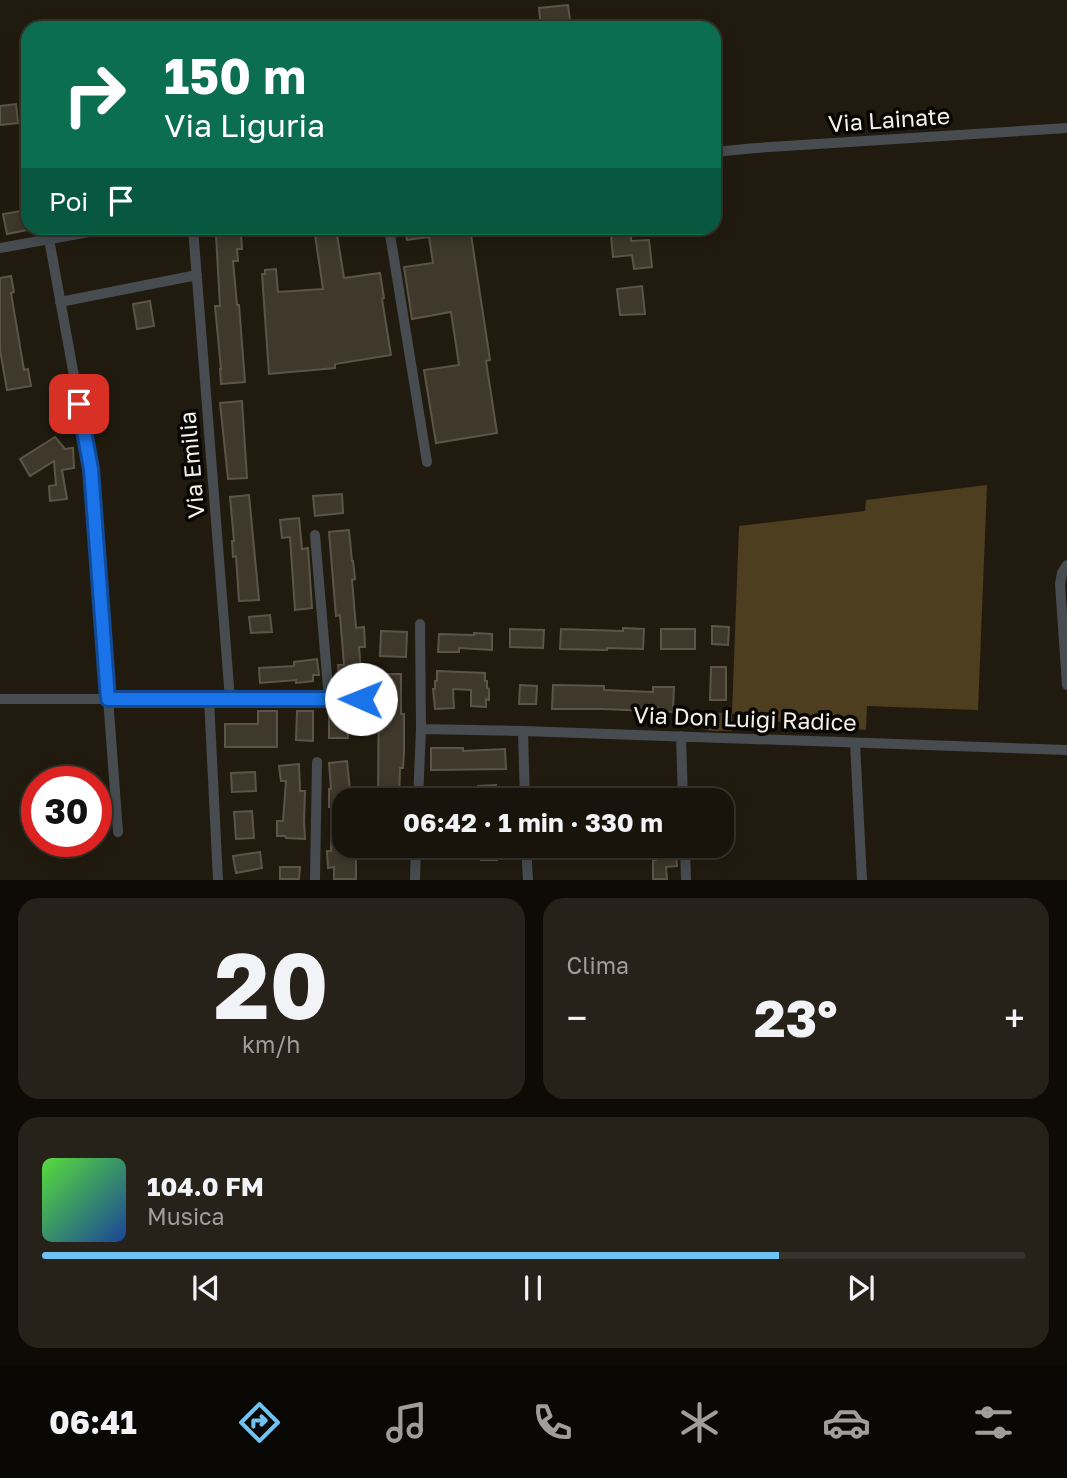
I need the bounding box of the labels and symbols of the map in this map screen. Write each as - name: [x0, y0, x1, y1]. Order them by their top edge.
- street label: Via Lainate: [827, 101, 951, 137]
- pin: [49, 374, 109, 434]
- street label: Via Emilia: [172, 410, 210, 520]
- position arrow: [324, 662, 398, 736]
- street label: Via Don Luigi Radice: [633, 700, 857, 736]
- speed limit sign: 30: [21, 766, 112, 857]

